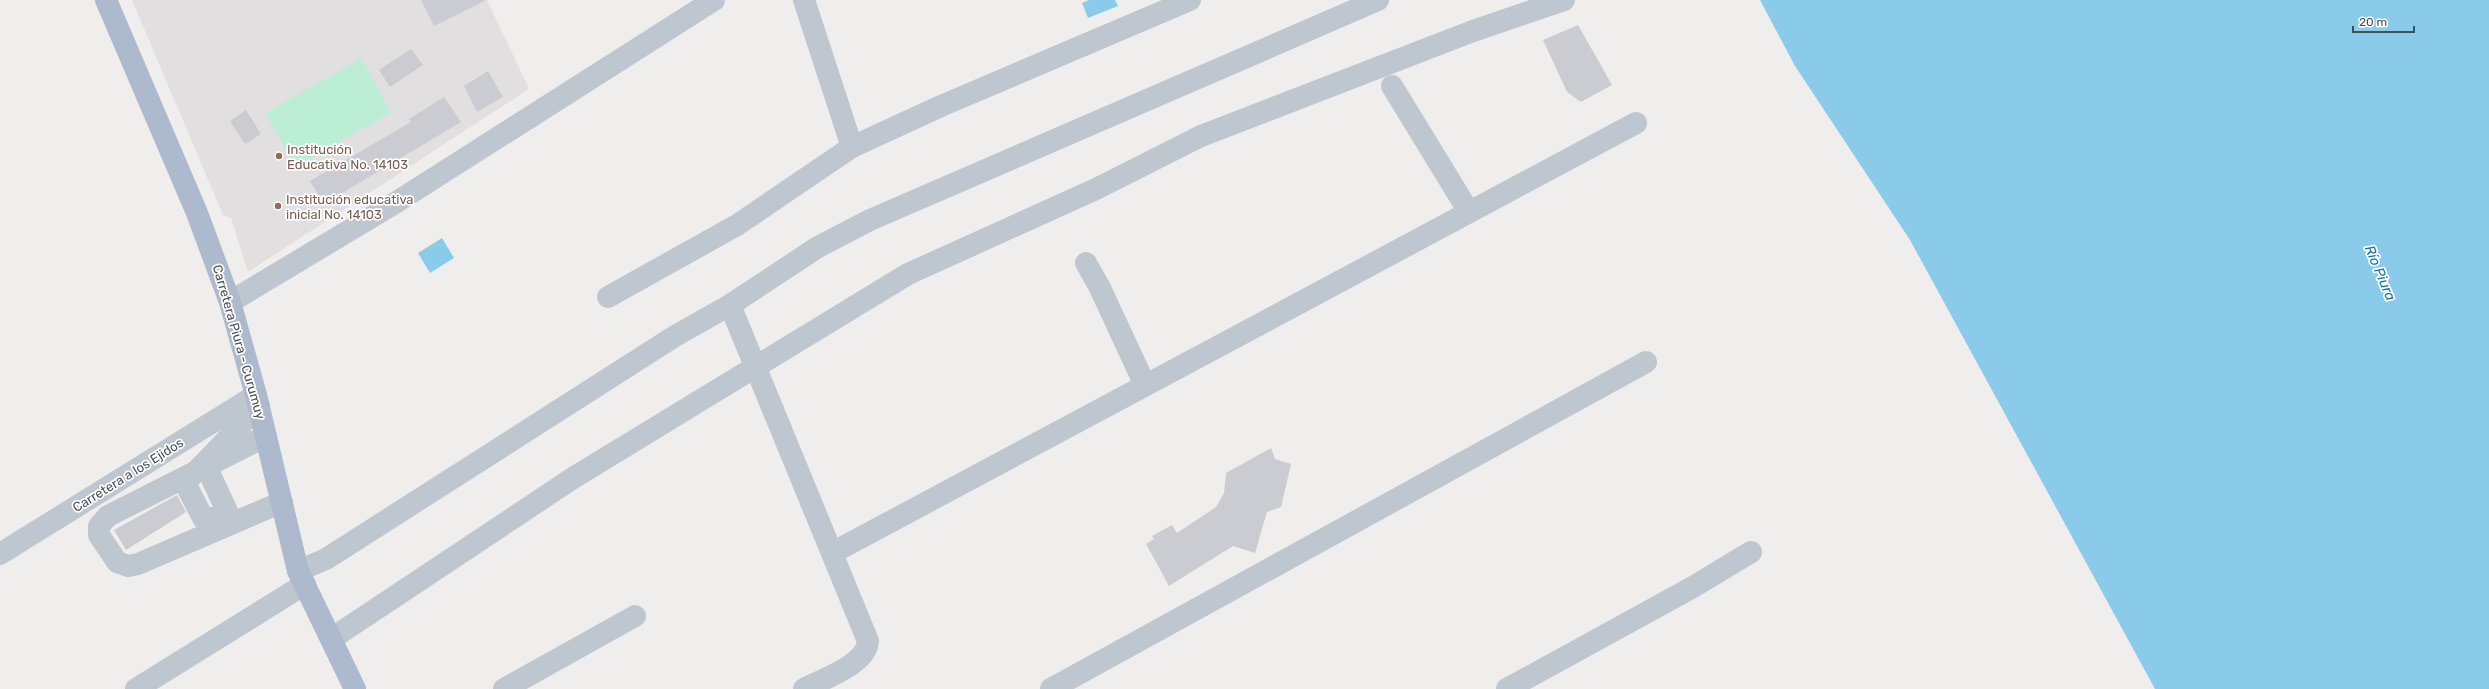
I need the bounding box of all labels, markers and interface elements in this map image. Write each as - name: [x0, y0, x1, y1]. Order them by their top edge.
- scale bar: [2353, 8, 2414, 34]
- text: 20 m: [2359, 15, 2387, 29]
- place label: Institución Educativa No. 14103: [287, 142, 408, 172]
- marker: Institución Educativa No. 14103: [274, 151, 284, 161]
- place label: Institución educativa inicial No. 14103: [286, 192, 414, 222]
- marker: Institución educativa inicial No. 14103: [273, 201, 283, 211]
- water label: Río Piura: [2361, 243, 2399, 303]
- street label: Carretera Piura - Curumuy: [210, 263, 268, 421]
- street label: Carretera a los Ejidos: [70, 435, 186, 515]

